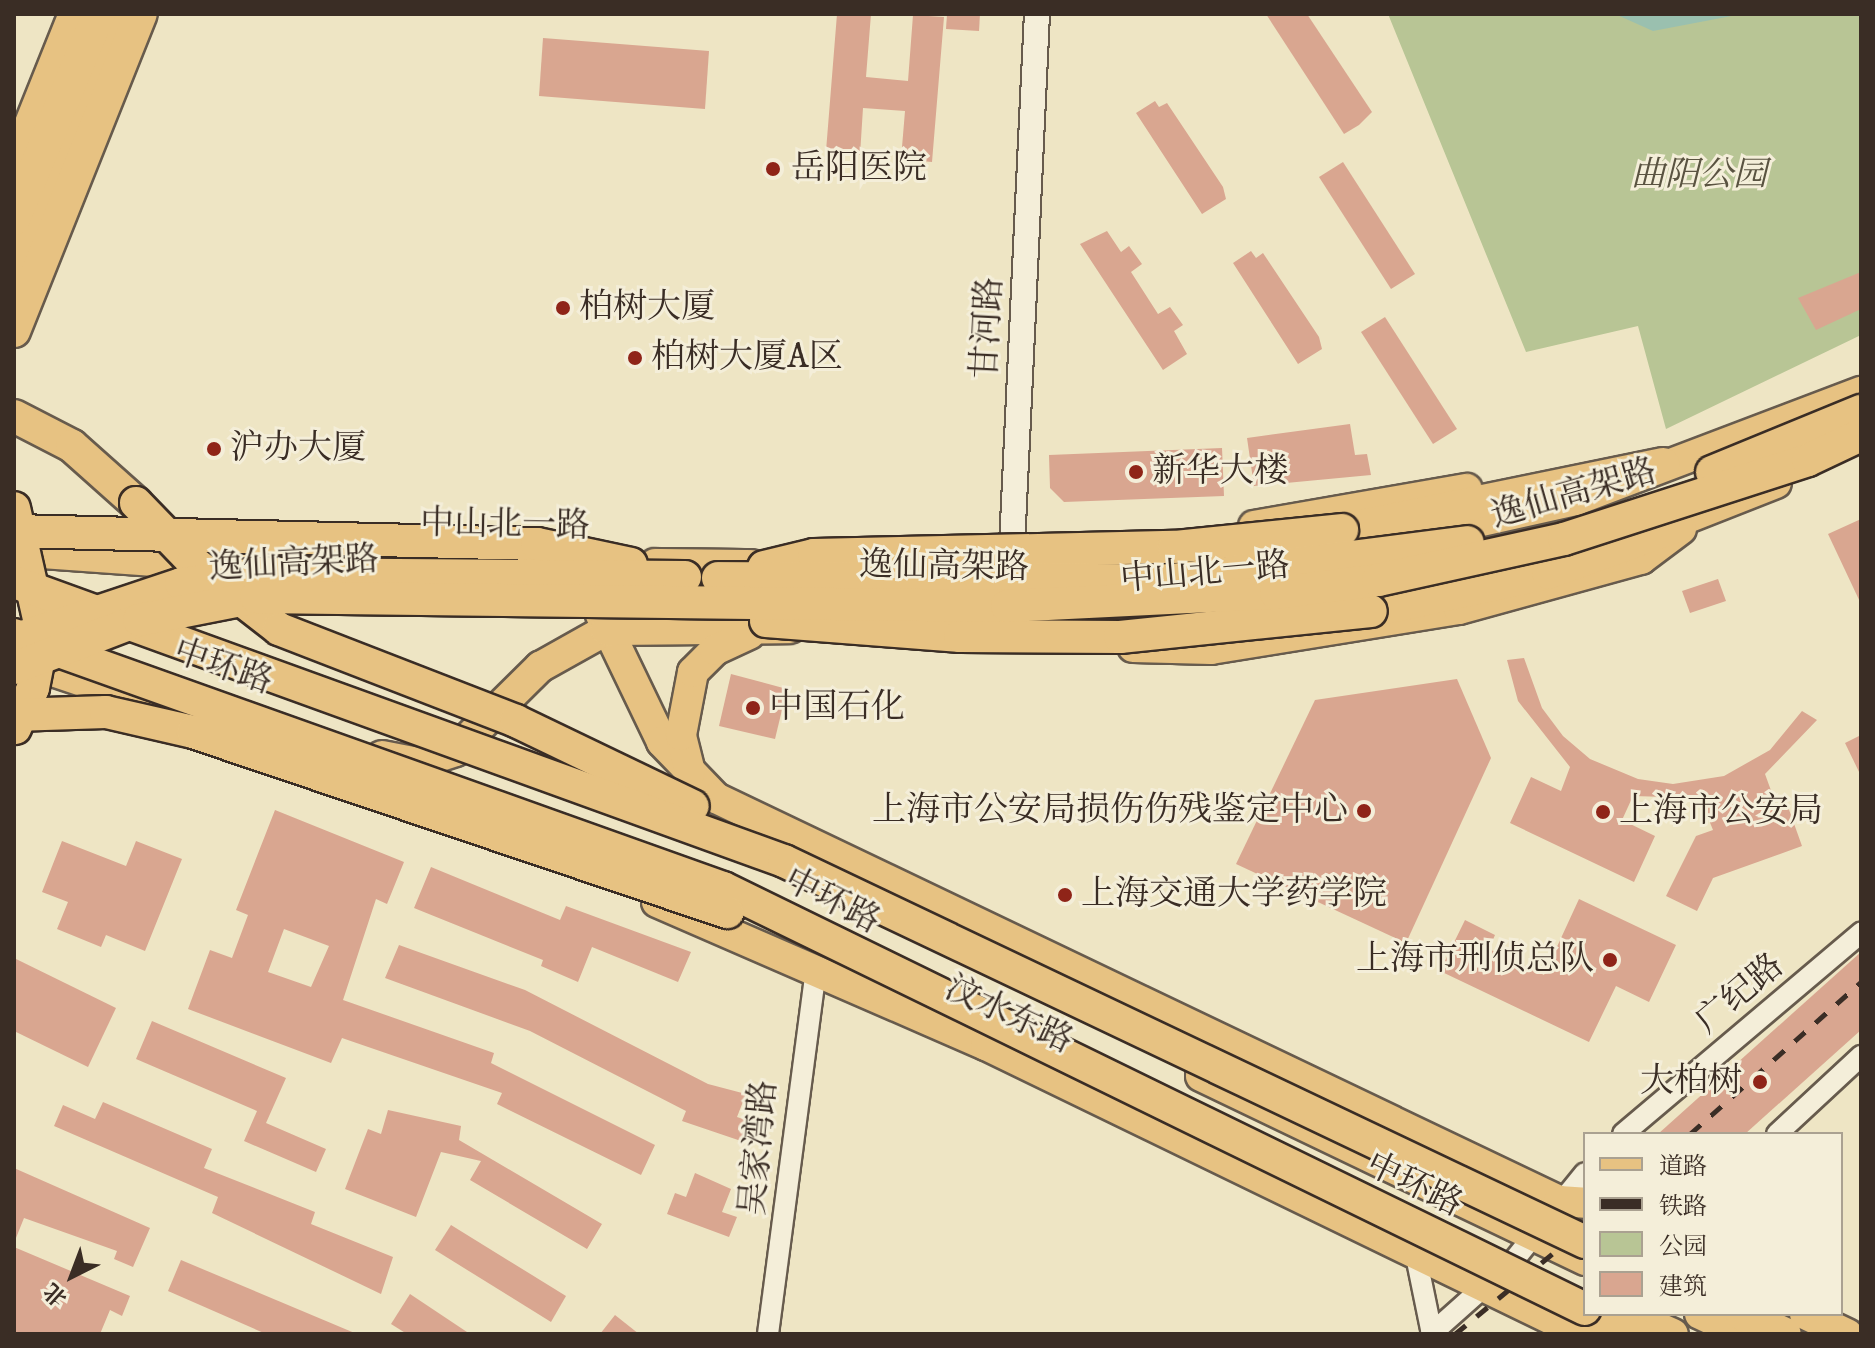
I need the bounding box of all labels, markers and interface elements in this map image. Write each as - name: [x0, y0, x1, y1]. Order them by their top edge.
- place label: 岳阳医院: [791, 149, 927, 189]
- park label: 曲阳公园: [1631, 156, 1767, 196]
- marker: 岳阳医院: [762, 158, 784, 180]
- street label: 甘河路: [965, 276, 1011, 380]
- place label: 柏树大厦: [579, 288, 715, 328]
- marker: 柏树大厦: [554, 299, 572, 317]
- place label: 柏树大厦A区: [651, 338, 843, 378]
- marker: 柏树大厦A区: [626, 349, 644, 367]
- place label: 沪办大厦: [230, 429, 366, 469]
- marker: 沪办大厦: [205, 440, 223, 458]
- street label: 逸仙高架路: [1487, 451, 1661, 537]
- place label: 新华大楼: [1152, 452, 1288, 492]
- marker: 新华大楼: [1127, 463, 1145, 481]
- street label: 中山北一路: [420, 503, 590, 547]
- street label: 逸仙高架路: [208, 539, 380, 589]
- street label: 逸仙高架路: [859, 545, 1029, 589]
- street label: 中山北一路: [1119, 545, 1291, 601]
- street label: 中环路: [168, 631, 278, 703]
- place label: 中国石化: [769, 688, 905, 728]
- marker: 中国石化: [744, 699, 762, 717]
- place label: 上海市公安局损伤伤残鉴定中心: [872, 791, 1348, 831]
- place label: 上海市公安局: [1619, 792, 1823, 832]
- marker: 上海市公安局损伤伤残鉴定中心: [1355, 802, 1373, 820]
- marker: 上海市公安局: [1594, 803, 1612, 821]
- street label: 中环路: [777, 860, 887, 942]
- place label: 上海交通大学药学院: [1081, 875, 1387, 915]
- marker: 上海交通大学药学院: [1056, 886, 1074, 904]
- place label: 上海市刑侦总队: [1356, 940, 1594, 980]
- street label: 广纪路: [1688, 946, 1792, 1042]
- marker: 上海市刑侦总队: [1601, 951, 1619, 969]
- street label: 汶水东路: [939, 968, 1079, 1062]
- place label: 大柏树: [1640, 1062, 1742, 1102]
- marker: 大柏树: [1749, 1071, 1771, 1093]
- street label: 吴家湾路: [733, 1078, 785, 1218]
- legend: [1583, 1132, 1843, 1316]
- street label: 中环路: [1359, 1144, 1469, 1226]
- text: 道路: [1659, 1152, 1707, 1182]
- text: 铁路: [1659, 1192, 1707, 1222]
- text: 公园: [1659, 1232, 1707, 1262]
- north arrow: [32, 1236, 112, 1316]
- text: 建筑: [1659, 1272, 1707, 1302]
- text: 北: [38, 1277, 73, 1312]

